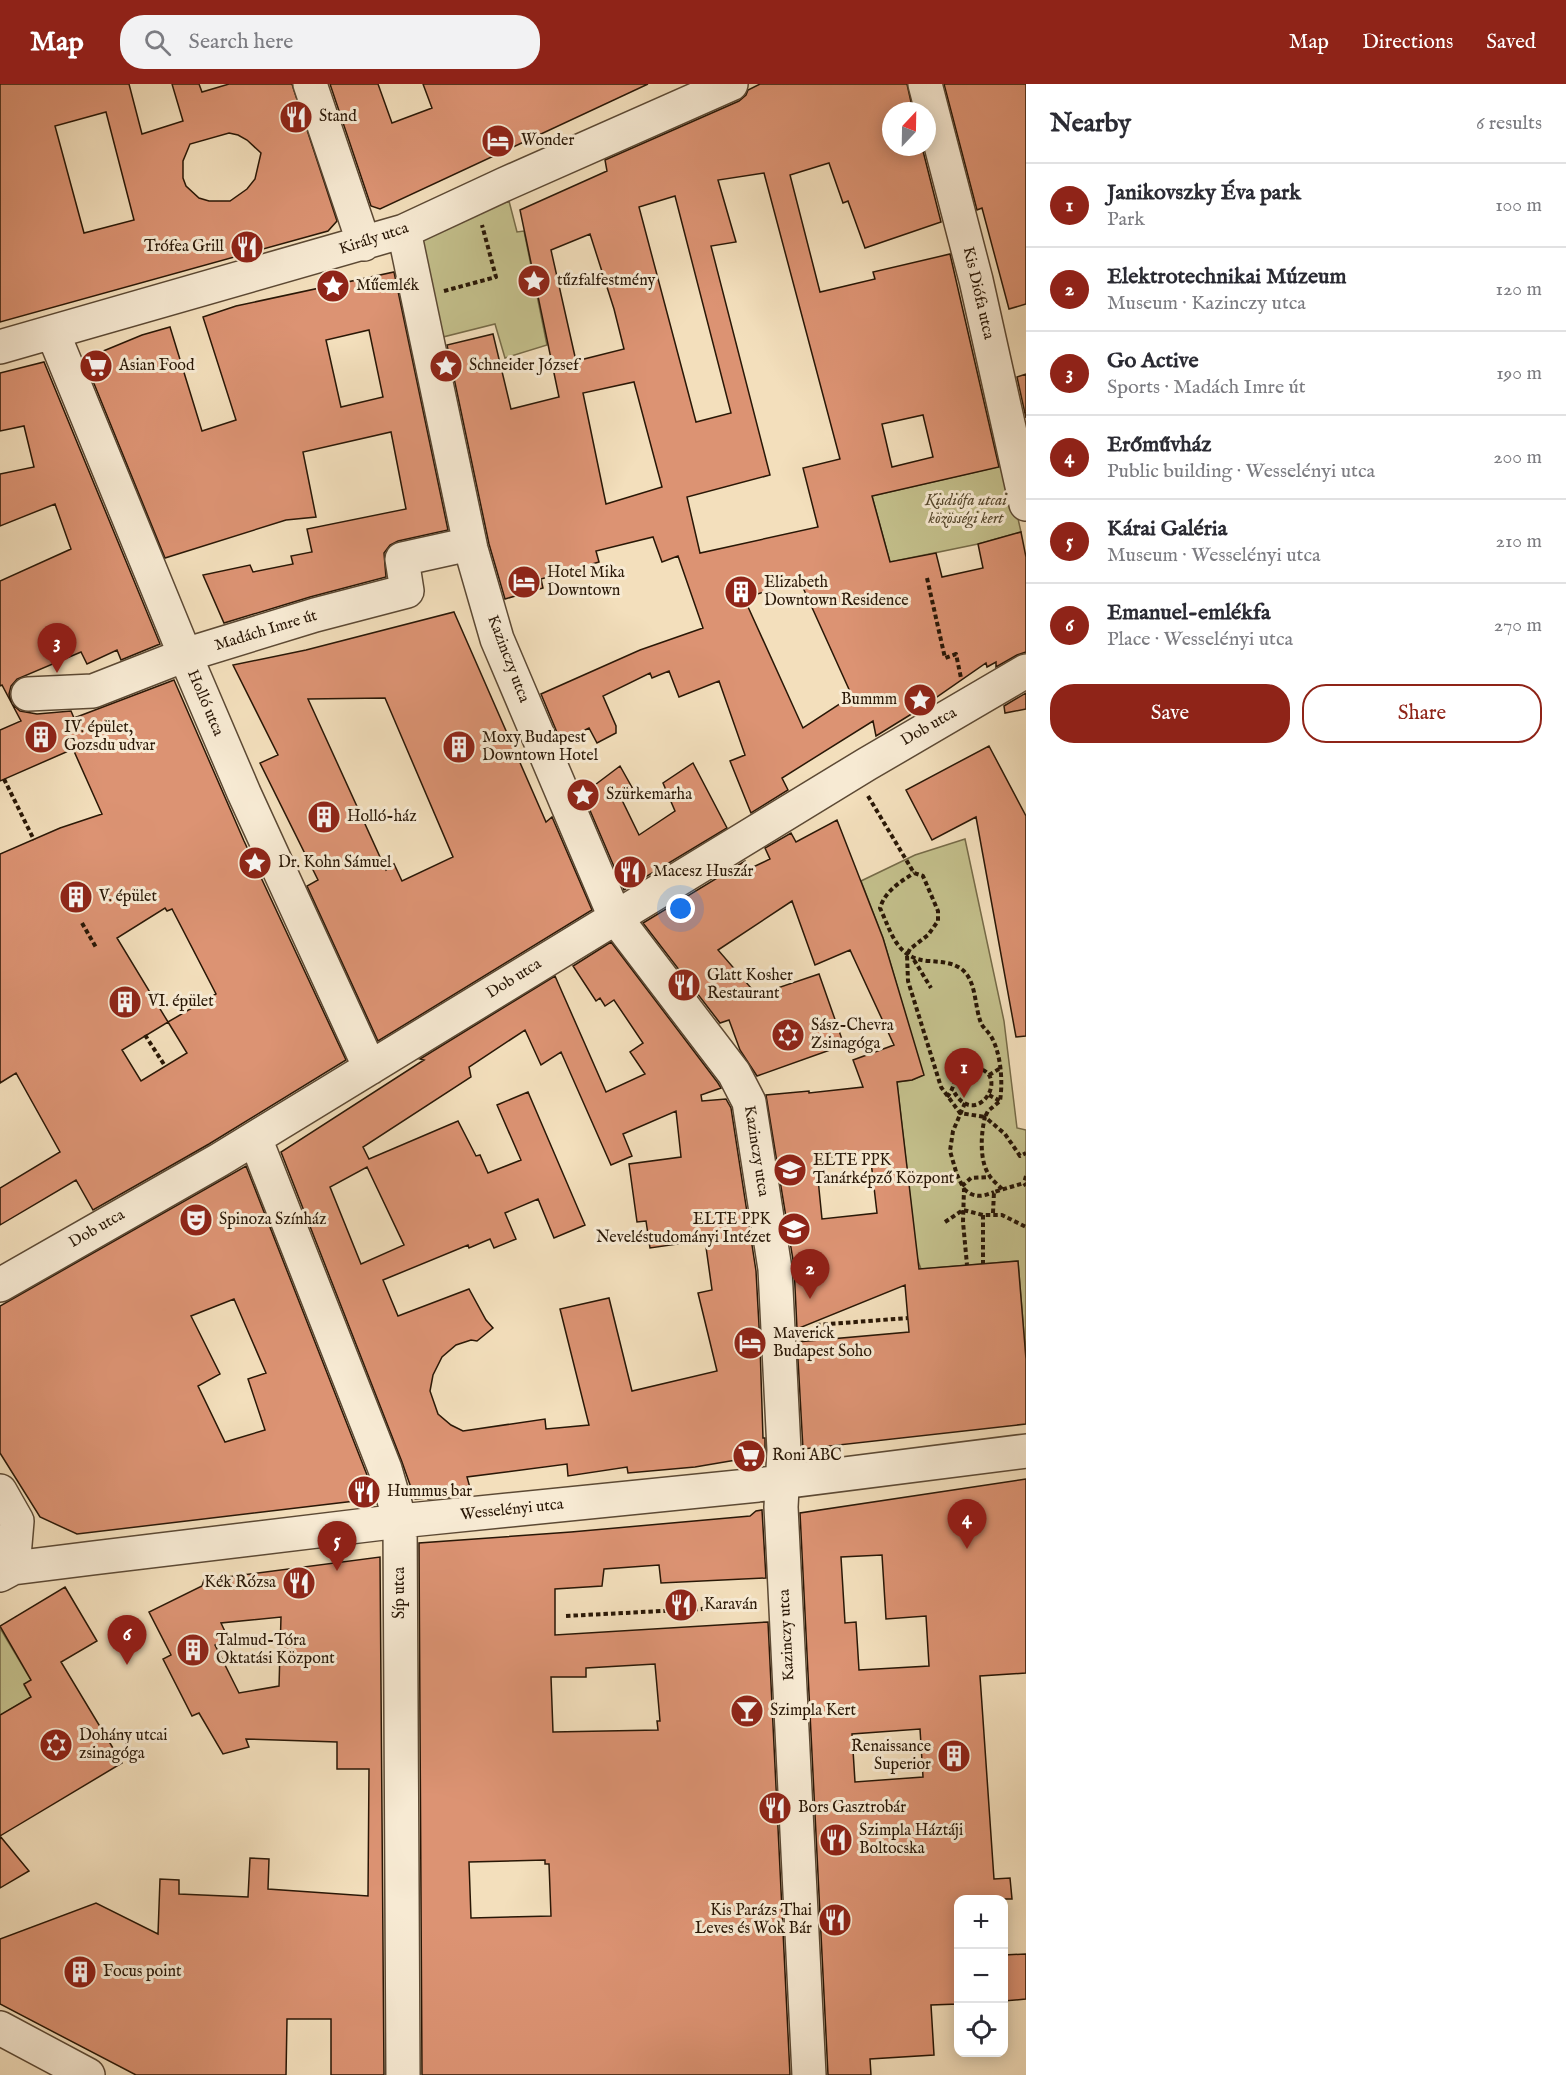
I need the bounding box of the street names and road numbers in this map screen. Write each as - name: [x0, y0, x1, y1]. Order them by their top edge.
- street label: Király utca: [337, 218, 411, 260]
- street label: Kis Diófa utca: [958, 245, 998, 341]
- street label: Madách Imre út: [212, 606, 320, 656]
- street label: Kazinczy utca: [482, 613, 534, 706]
- street label: Holló utca: [182, 667, 228, 739]
- street label: Dob utca: [898, 703, 961, 751]
- street label: Dob utca: [483, 954, 545, 1004]
- street label: Kazinczy utca: [739, 1104, 773, 1198]
- street label: Dob utca: [66, 1205, 129, 1253]
- street label: Wesselényi utca: [459, 1495, 565, 1525]
- street label: Síp utca: [390, 1567, 410, 1619]
- street label: Kazinczy utca: [775, 1589, 799, 1681]

